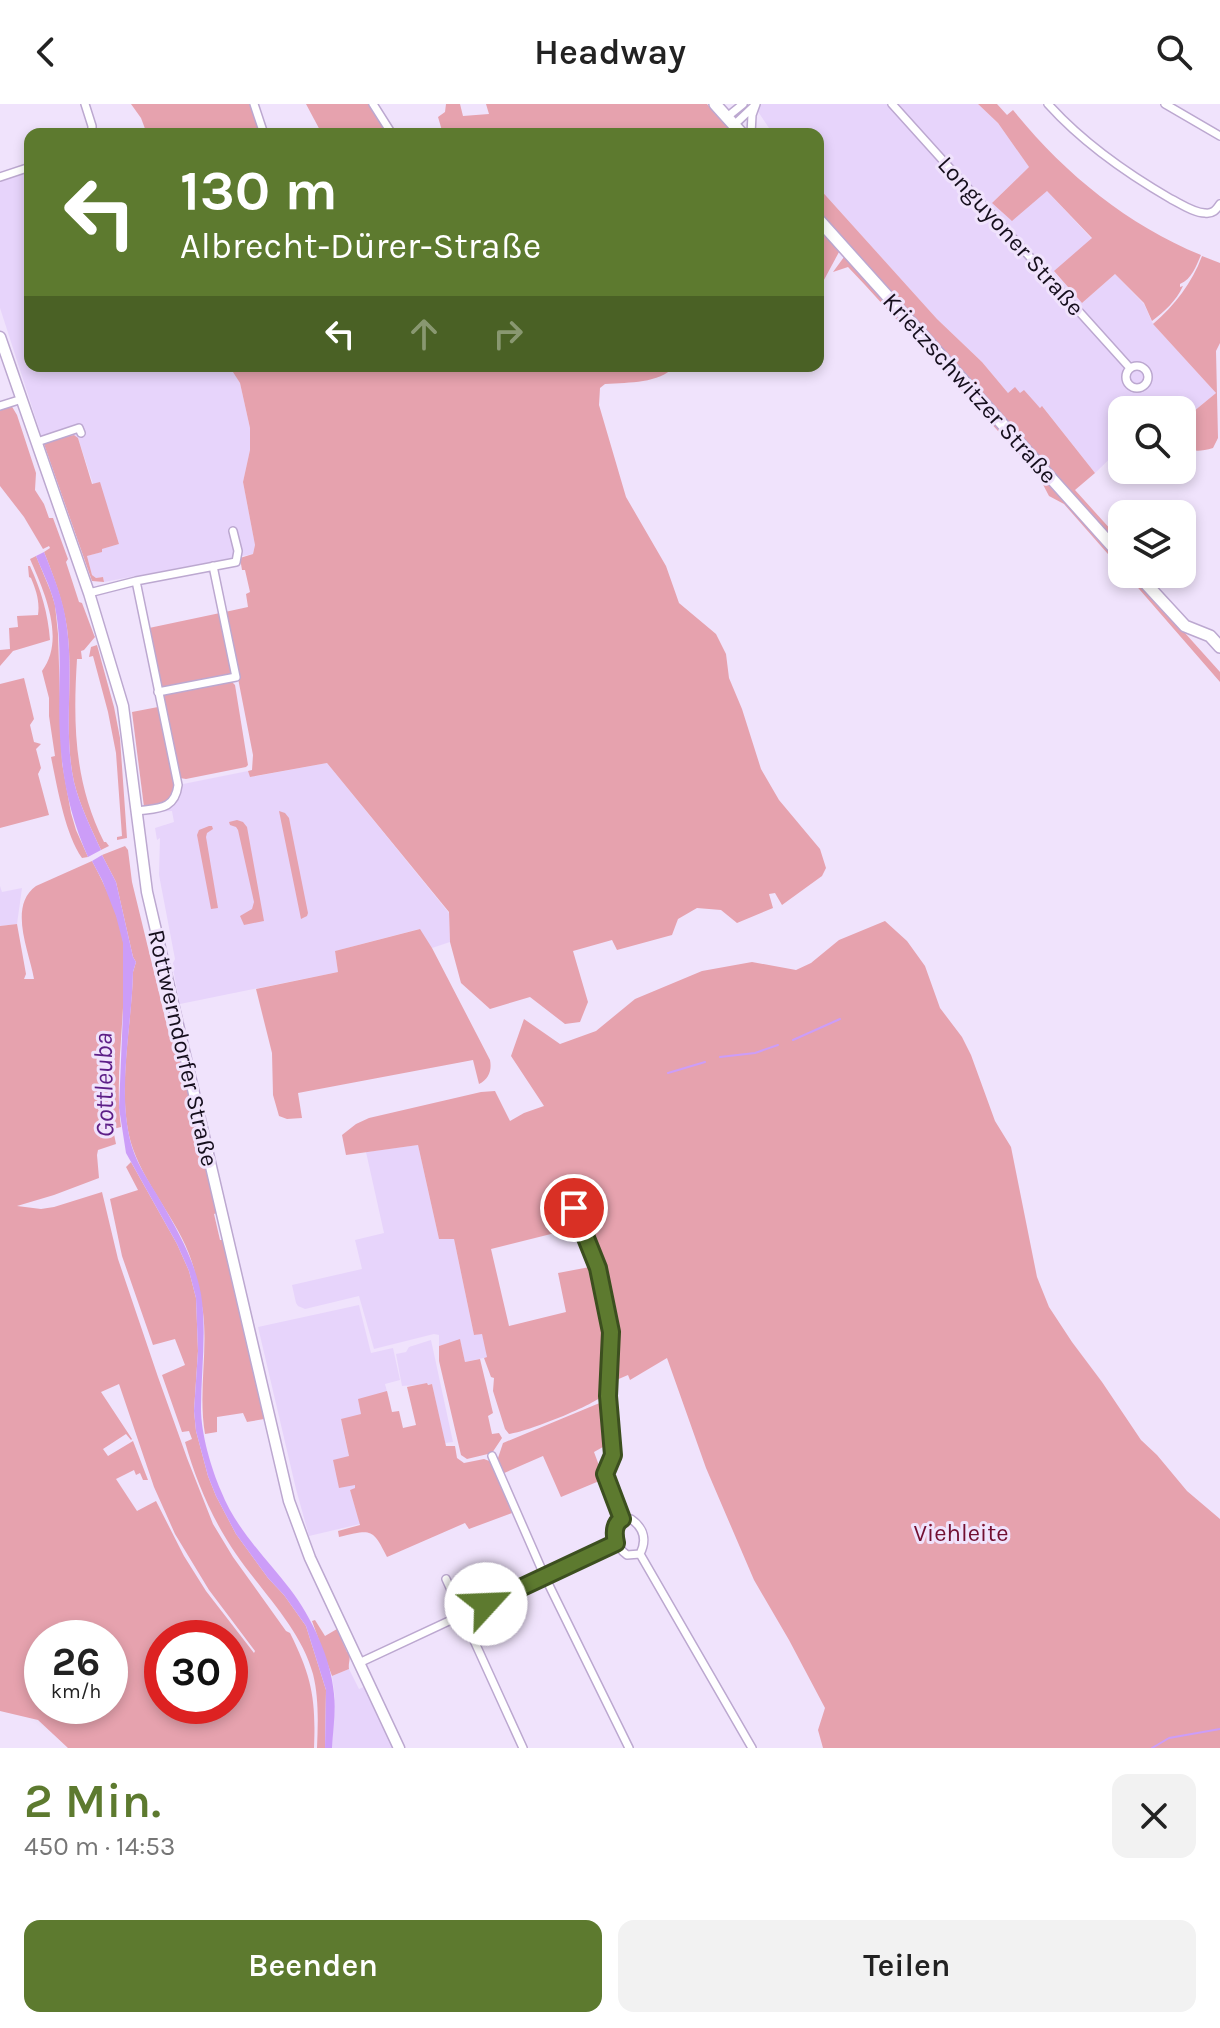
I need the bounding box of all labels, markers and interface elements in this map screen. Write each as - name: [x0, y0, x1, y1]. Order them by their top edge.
- icon: back: [24, 30, 68, 74]
- icon: search: [1152, 30, 1196, 74]
- text: Headway: [534, 31, 686, 73]
- street label: Longuyoner Straße: [932, 151, 1090, 321]
- text: 130 m: [180, 158, 338, 223]
- icon: left: [48, 160, 152, 264]
- text: Albrecht-Dürer-Straße: [180, 225, 541, 267]
- street label: Krietzschwitzer Straße: [877, 287, 1063, 489]
- icon: left: [318, 312, 362, 356]
- icon: ahead: [402, 312, 446, 356]
- icon: right: [486, 312, 530, 356]
- map controls: [1108, 396, 1196, 588]
- button: search: [1108, 396, 1196, 484]
- button: layers: [1108, 500, 1196, 588]
- street label: Rottwerndorfer Straße: [142, 927, 224, 1169]
- water label: Gottleuba: [88, 1032, 120, 1138]
- pin: [540, 1174, 608, 1242]
- icon: arrive: [552, 1186, 596, 1230]
- park label: Viehleite: [913, 1519, 1009, 1547]
- position arrow: [444, 1562, 528, 1646]
- speed limit sign: 30: [144, 1620, 248, 1724]
- text: 26: [52, 1638, 100, 1685]
- text: km/h: [51, 1680, 101, 1703]
- text: 2 Min.: [24, 1773, 161, 1829]
- button: close: [1112, 1774, 1196, 1858]
- text: 450 m · 14:53: [24, 1831, 175, 1862]
- button: Beenden: [24, 1920, 602, 2012]
- button: Teilen: [618, 1920, 1196, 2012]

